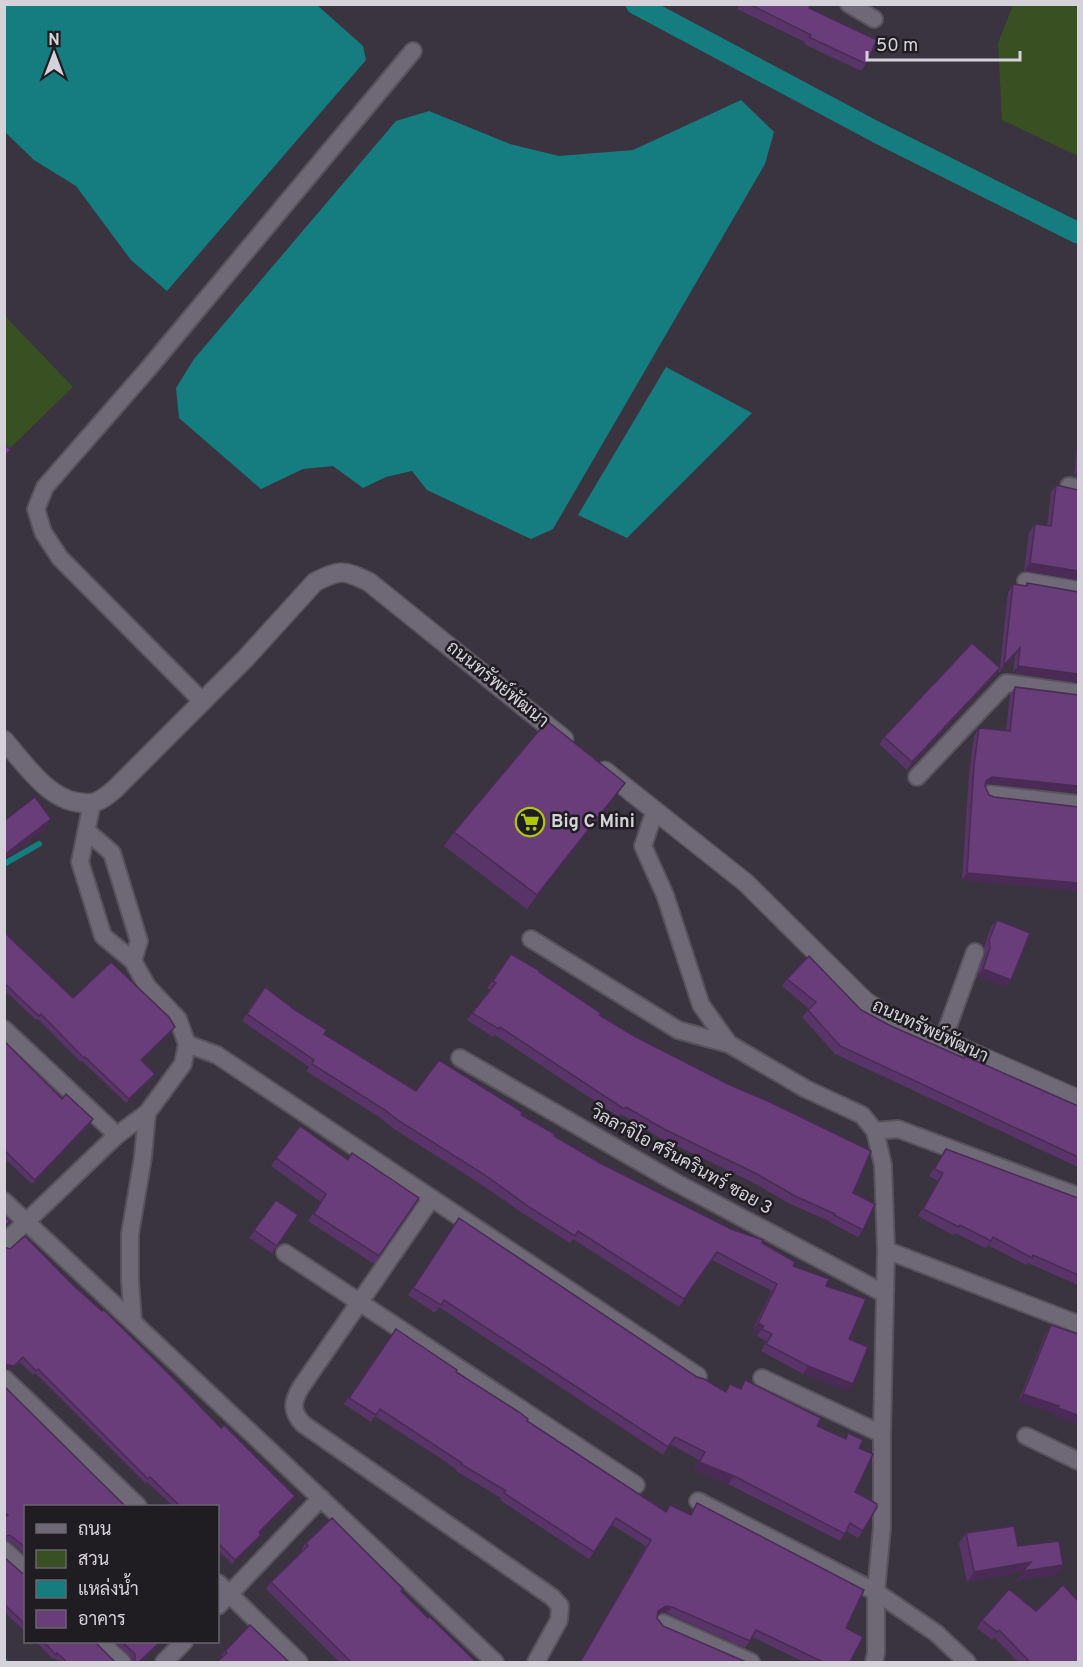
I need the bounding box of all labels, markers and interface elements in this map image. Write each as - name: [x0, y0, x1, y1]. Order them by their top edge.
- north arrow: [24, 24, 84, 84]
- scale bar: [867, 24, 1020, 62]
- text: N: [48, 31, 60, 51]
- text: 50 m: [876, 35, 918, 58]
- street label: ถนนทรัพย์พัฒนา: [441, 634, 555, 733]
- supermarket icon: Big C Mini: [514, 806, 546, 838]
- place label: Big C Mini: [551, 811, 635, 834]
- street label: ถนนทรัพย์พัฒนา: [868, 992, 993, 1069]
- street label: วิลลาจิโอ ศรีนครินทร์ ซอย 3: [585, 1098, 777, 1221]
- legend: [24, 1505, 219, 1643]
- text: ถนน: [78, 1519, 111, 1542]
- text: สวน: [78, 1549, 109, 1572]
- text: แหล่งน้ำ: [78, 1573, 139, 1602]
- text: อาคาร: [78, 1609, 126, 1632]

